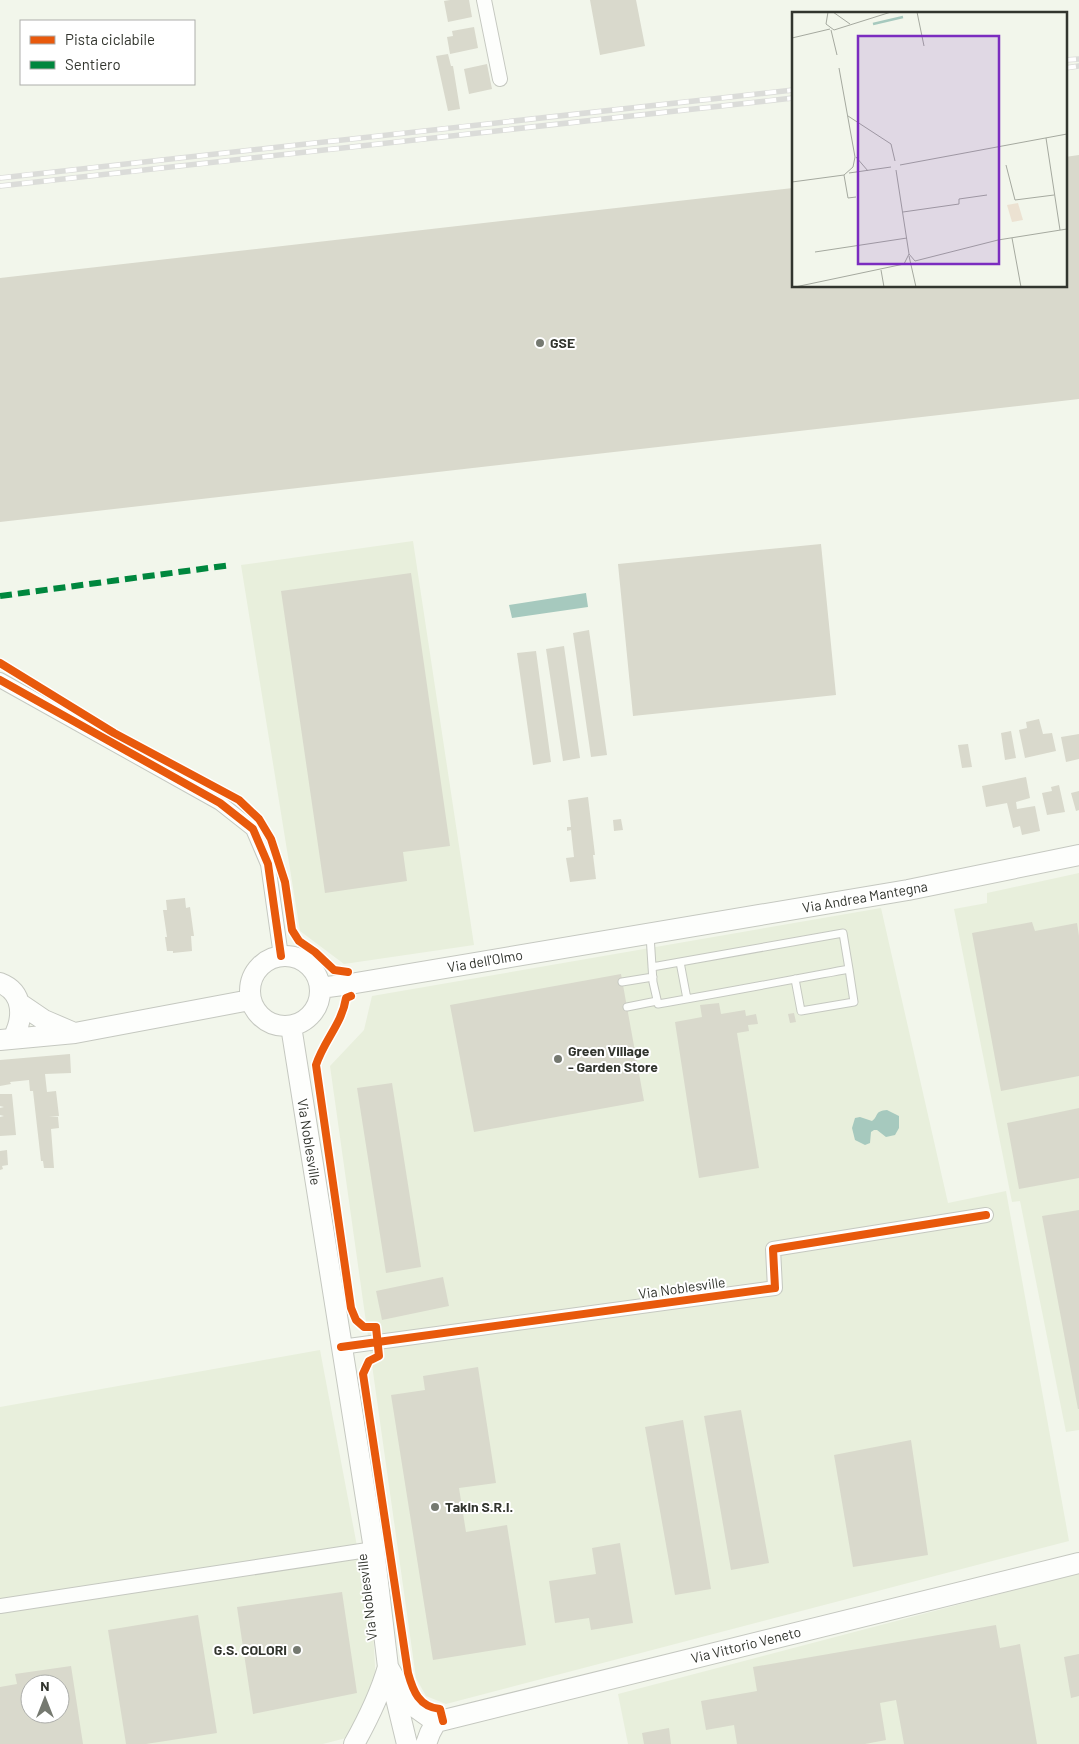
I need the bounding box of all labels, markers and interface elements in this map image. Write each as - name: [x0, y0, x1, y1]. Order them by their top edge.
- inset map: [792, 12, 1066, 288]
- legend: [20, 20, 195, 85]
- text: Pista ciclabile: [65, 30, 155, 48]
- text: Sentiero: [65, 55, 121, 73]
- place label: GSE: [550, 334, 575, 351]
- marker: GSE: [534, 337, 546, 349]
- street label: Via Andrea Mantegna: [801, 877, 929, 916]
- street label: Via dell'Olmo: [446, 946, 524, 975]
- place label: Green Village - Garden Store: [568, 1042, 658, 1075]
- marker: Green Village - Garden Store: [552, 1053, 564, 1065]
- street label: Via Noblesville: [294, 1097, 325, 1186]
- street label: Via Noblesville: [637, 1273, 726, 1302]
- place label: Takin S.R.l.: [445, 1498, 513, 1515]
- marker: Takin S.R.l.: [429, 1501, 441, 1513]
- street label: Via Noblesville: [353, 1553, 380, 1642]
- street label: Via Vittorio Veneto: [689, 1623, 803, 1666]
- place label: G.S. COLORI: [214, 1641, 287, 1658]
- marker: G.S. COLORI: [291, 1644, 303, 1656]
- north arrow: [20, 1674, 70, 1724]
- text: N: [40, 1677, 50, 1694]

